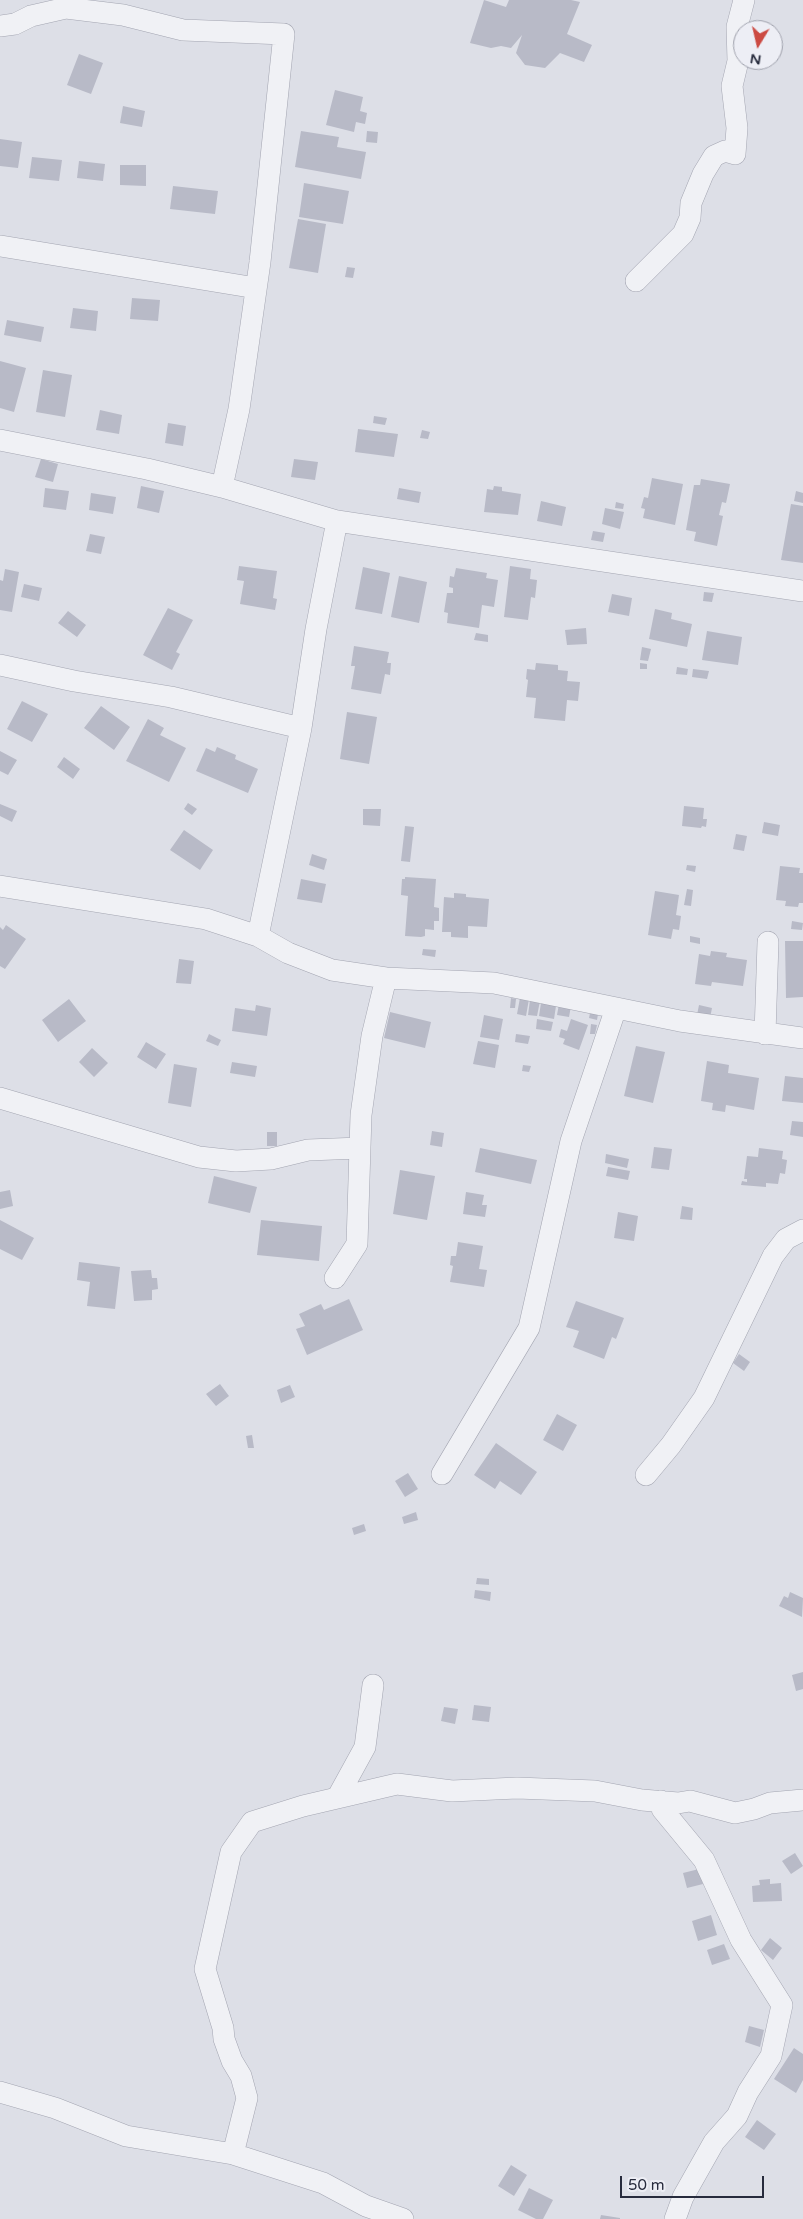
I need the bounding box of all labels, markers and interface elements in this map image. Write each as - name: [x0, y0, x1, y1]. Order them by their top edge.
- north arrow: [733, 20, 783, 70]
- text: N: [749, 50, 763, 69]
- scale bar: [623, 2166, 767, 2198]
- text: 50 m: [628, 2176, 665, 2194]

